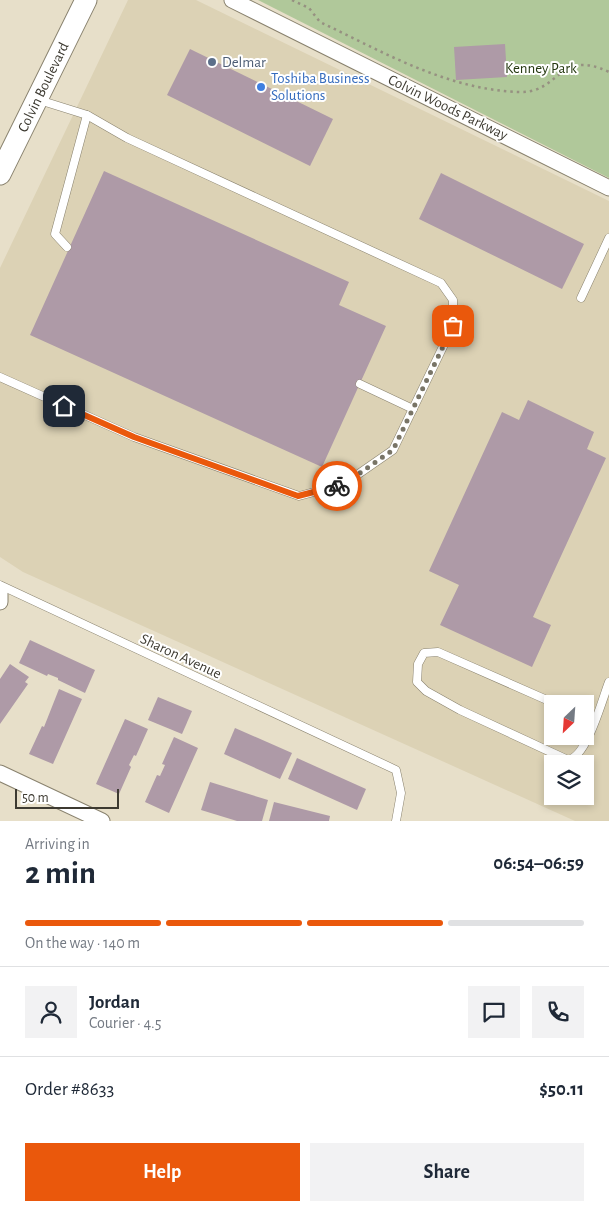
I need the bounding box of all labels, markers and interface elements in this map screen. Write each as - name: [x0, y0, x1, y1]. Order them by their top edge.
- street label: Colvin Boulevard: [15, 40, 72, 134]
- place label: Delmar: [222, 55, 266, 70]
- marker: Delmar: [206, 56, 218, 68]
- park label: Kenney Park: [505, 61, 577, 76]
- place label: Toshiba Business Solutions: [271, 71, 369, 103]
- street label: Colvin Woods Parkway: [386, 72, 510, 143]
- marker: Toshiba Business Solutions: [255, 81, 267, 93]
- pin: [432, 305, 474, 347]
- icon: bag: [439, 312, 467, 340]
- pin: [43, 385, 85, 427]
- icon: home: [50, 392, 78, 420]
- courier: [312, 461, 362, 511]
- icon: bike: [323, 472, 351, 500]
- street label: Sharon Avenue: [138, 631, 224, 682]
- north arrow: [544, 695, 594, 745]
- map controls: [544, 695, 594, 805]
- button: layers: [544, 755, 594, 805]
- scale bar: [15, 786, 119, 809]
- text: 50 m: [22, 791, 49, 805]
- text: Arriving in: [25, 836, 90, 852]
- text: 06:54–06:59: [493, 854, 584, 873]
- text: 2 min: [25, 857, 96, 889]
- text: On the way · 140 m: [25, 935, 140, 951]
- button: person: [25, 986, 77, 1038]
- button: chat: [468, 986, 520, 1038]
- button: phone: [532, 986, 584, 1038]
- text: Jordan: [89, 993, 140, 1012]
- text: Courier · 4.5: [89, 1015, 161, 1031]
- text: Order #8633: [25, 1080, 114, 1099]
- text: $50.11: [539, 1080, 584, 1099]
- button: Help: [25, 1143, 300, 1201]
- button: Share: [310, 1143, 584, 1201]

